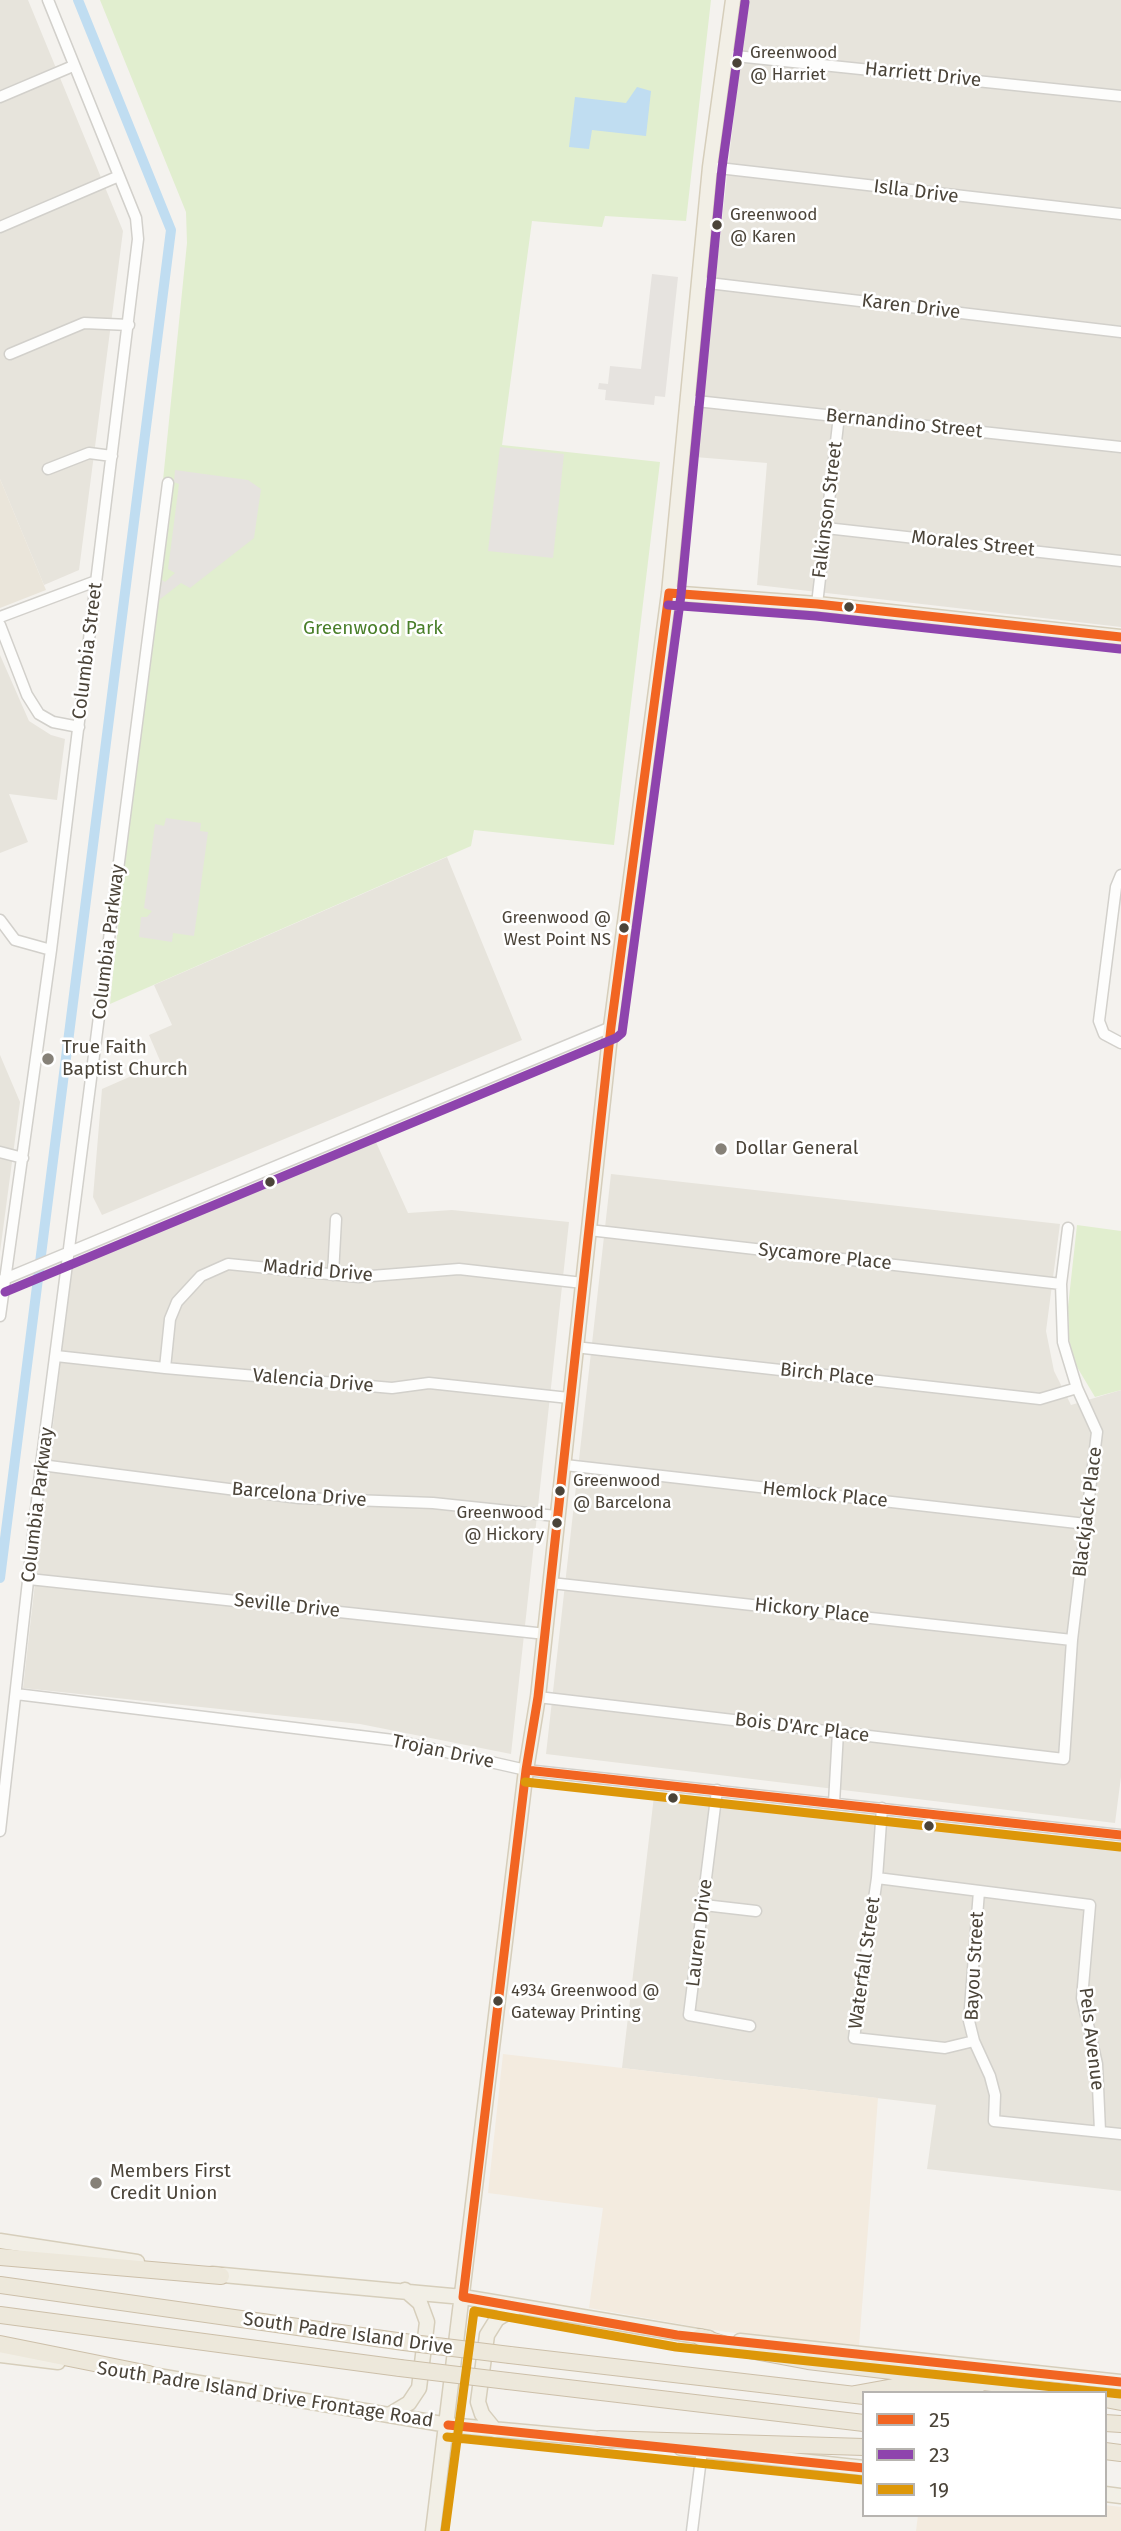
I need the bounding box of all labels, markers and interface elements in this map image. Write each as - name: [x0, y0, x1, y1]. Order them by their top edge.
- place label: Greenwood @ Harriet: [750, 43, 837, 83]
- marker: Greenwood @ Harriet: [730, 56, 744, 70]
- street label: Harriett Drive: [864, 58, 982, 92]
- street label: Islla Drive: [872, 175, 960, 209]
- place label: Greenwood @ Karen: [730, 205, 817, 245]
- marker: Greenwood @ Karen: [710, 218, 724, 232]
- street label: Karen Drive: [860, 290, 962, 324]
- street label: Bernandino Street: [825, 404, 983, 444]
- street label: Falkinson Street: [808, 440, 848, 580]
- street label: Morales Street: [910, 526, 1036, 562]
- street label: Columbia Street: [68, 581, 108, 721]
- unlabelled marker: [842, 600, 856, 614]
- park label: Greenwood Park: [303, 618, 443, 640]
- street label: Columbia Parkway: [88, 863, 130, 1021]
- place label: Greenwood @ West Point NS: [502, 908, 611, 948]
- marker: Greenwood @ West Point NS: [617, 921, 631, 935]
- place label: True Faith Baptist Church: [62, 1037, 188, 1081]
- marker: True Faith Baptist Church: [40, 1051, 56, 1067]
- place label: Dollar General: [735, 1138, 858, 1160]
- marker: Dollar General: [713, 1141, 729, 1157]
- unlabelled marker: [263, 1175, 277, 1189]
- street label: Sycamore Place: [757, 1239, 893, 1275]
- street label: Madrid Drive: [262, 1255, 374, 1287]
- street label: Birch Place: [779, 1359, 875, 1391]
- street label: Valencia Drive: [252, 1364, 374, 1398]
- street label: Columbia Parkway: [17, 1426, 59, 1584]
- street label: Blackjack Place: [1069, 1445, 1107, 1579]
- place label: Greenwood @ Barcelona: [573, 1471, 672, 1511]
- street label: Hemlock Place: [761, 1477, 889, 1513]
- street label: Barcelona Drive: [231, 1478, 367, 1512]
- marker: Greenwood @ Barcelona: [553, 1484, 567, 1498]
- place label: Greenwood @ Hickory: [457, 1503, 544, 1543]
- marker: Greenwood @ Hickory: [550, 1516, 564, 1530]
- street label: Seville Drive: [233, 1589, 341, 1623]
- street label: Hickory Place: [753, 1594, 871, 1628]
- street label: Bois D'Arc Place: [734, 1708, 870, 1748]
- street label: Trojan Drive: [390, 1730, 496, 1774]
- unlabelled marker: [666, 1791, 680, 1805]
- unlabelled marker: [922, 1819, 936, 1833]
- street label: Lauren Drive: [682, 1878, 718, 1988]
- street label: Waterfall Street: [844, 1895, 886, 2031]
- street label: Bayou Street: [961, 1911, 989, 2021]
- place label: 4934 Greenwood @ Gateway Printing: [511, 1981, 660, 2021]
- street label: Pels Avenue: [1073, 1986, 1109, 2092]
- marker: 4934 Greenwood @ Gateway Printing: [491, 1994, 505, 2008]
- place label: Members First Credit Union: [110, 2161, 231, 2205]
- marker: Members First Credit Union: [88, 2175, 104, 2191]
- street label: South Padre Island Drive: [242, 2308, 454, 2360]
- street label: South Padre Island Drive Frontage Road: [95, 2357, 435, 2433]
- legend: [862, 2391, 1107, 2517]
- text: 25: [929, 2407, 950, 2433]
- text: 23: [929, 2442, 950, 2468]
- text: 19: [929, 2477, 949, 2503]

